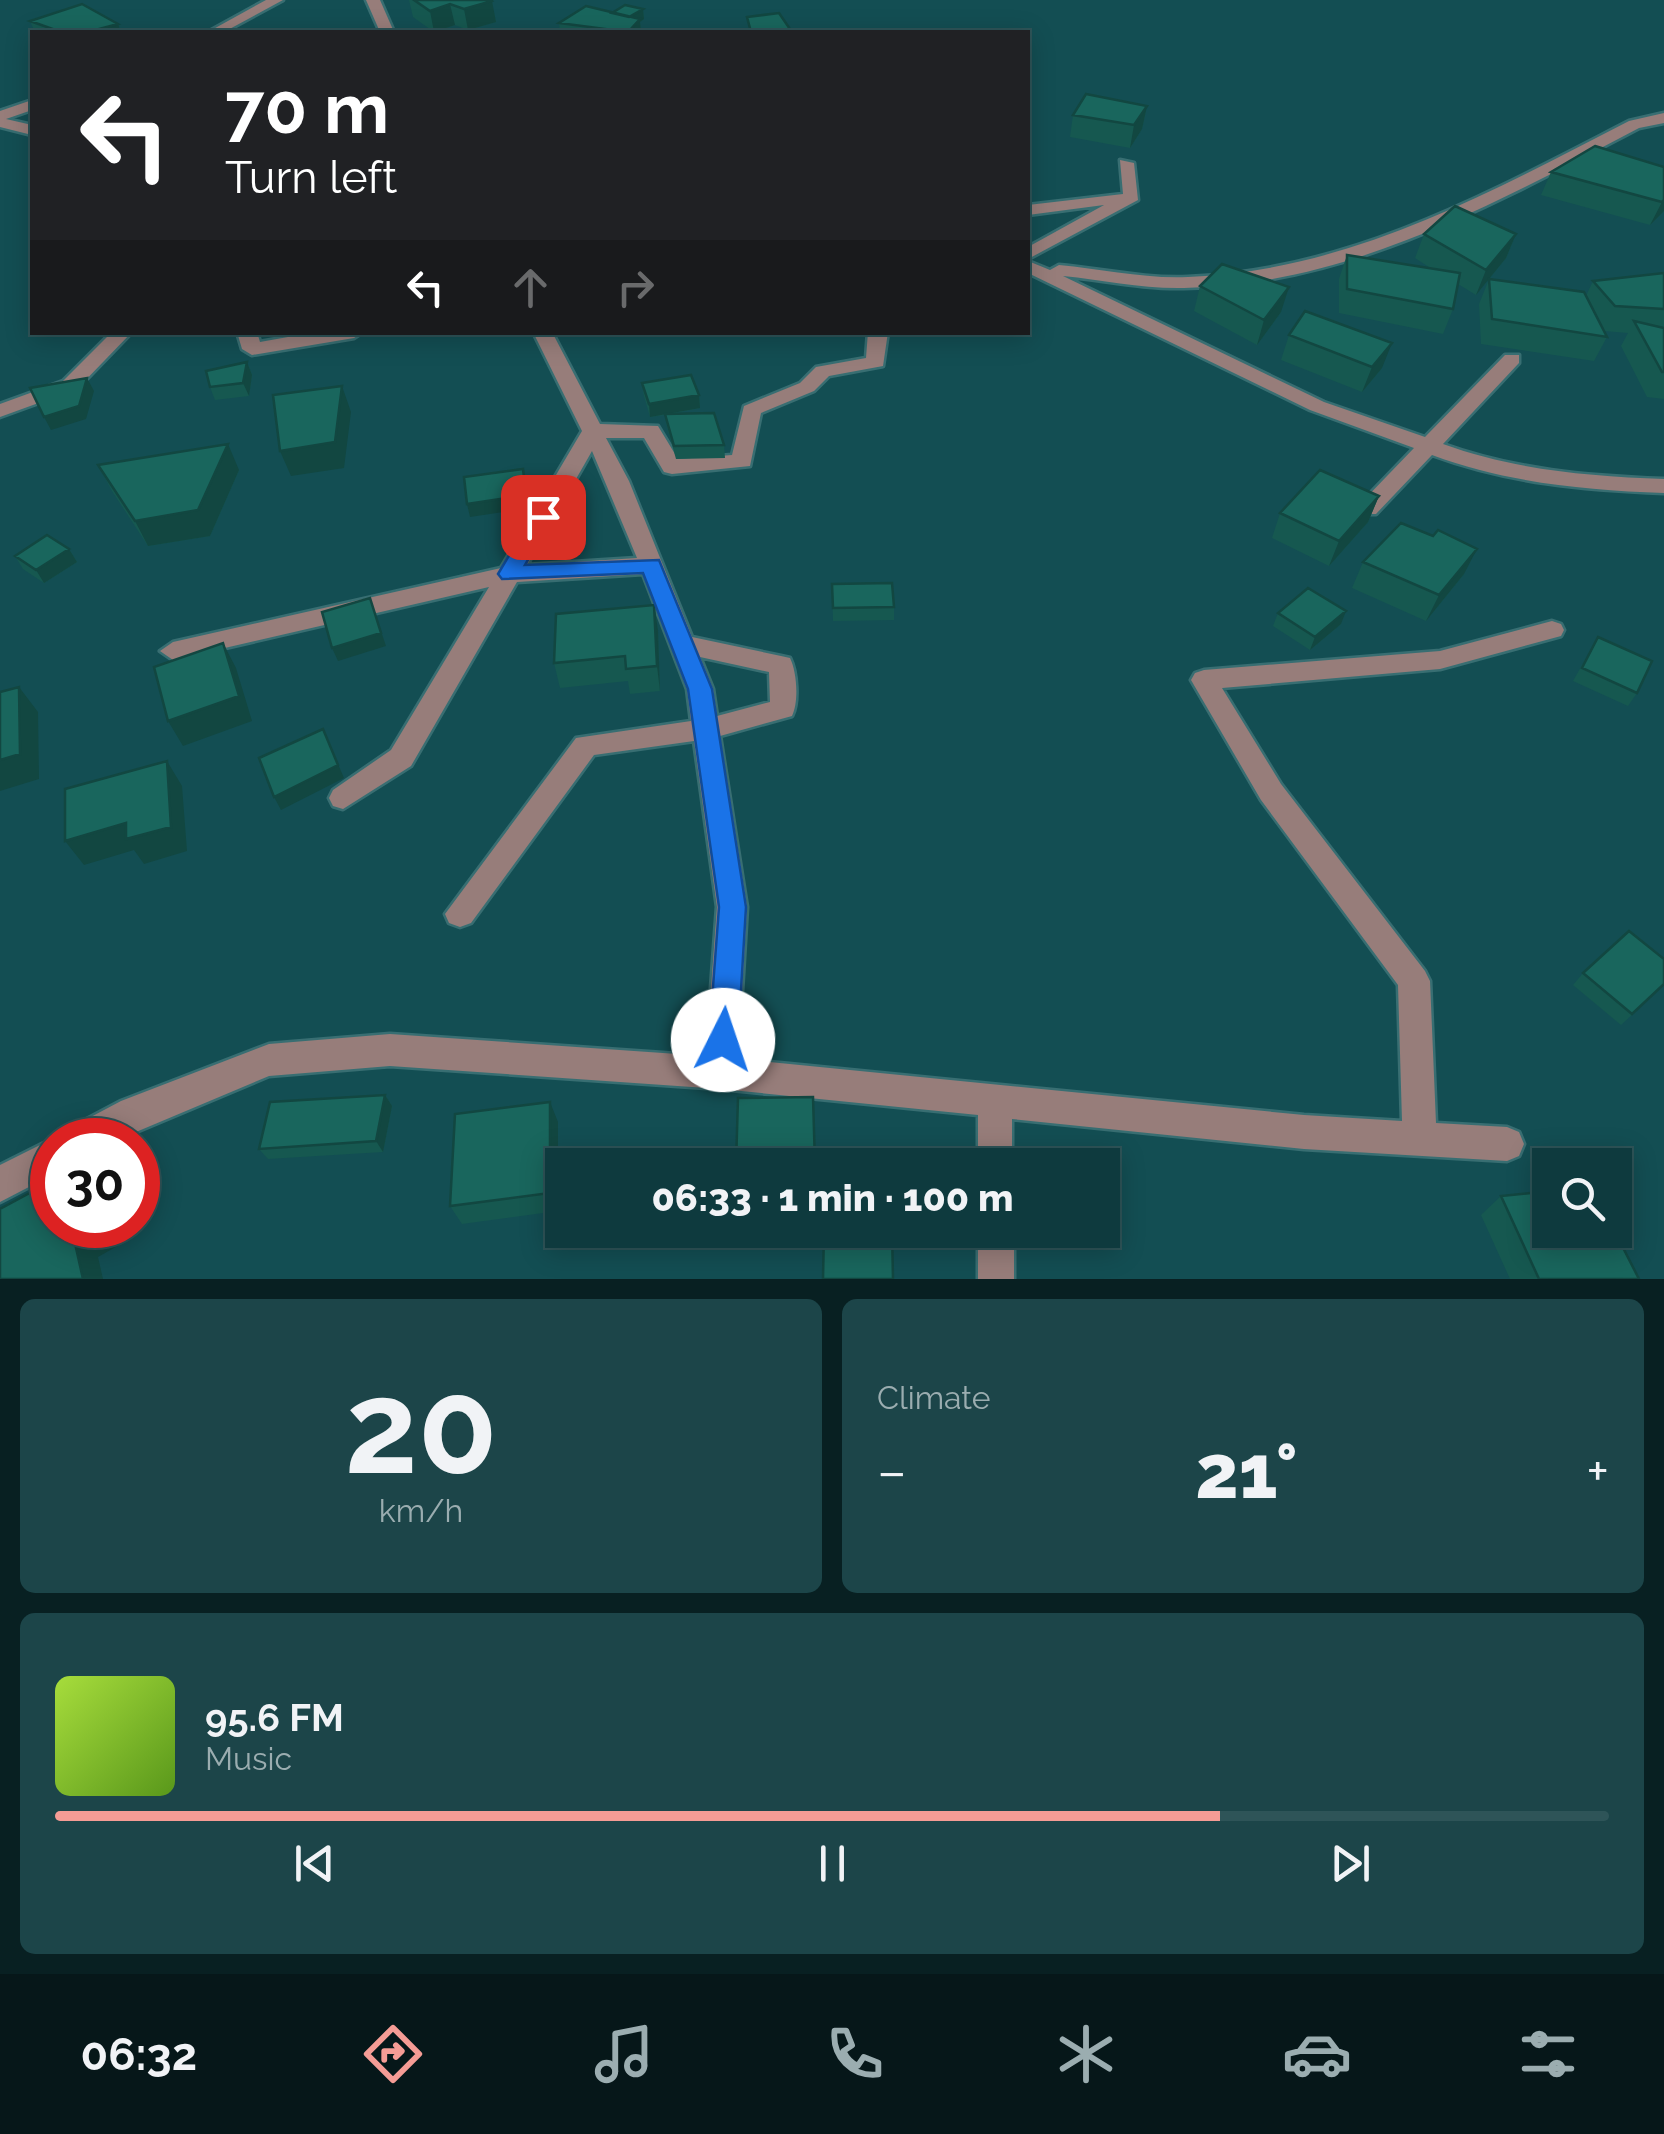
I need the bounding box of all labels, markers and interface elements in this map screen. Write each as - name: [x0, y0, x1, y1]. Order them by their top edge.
- text: 70 m: [225, 67, 389, 149]
- icon: left: [60, 70, 190, 200]
- text: Turn left: [225, 151, 397, 204]
- icon: left: [398, 260, 453, 315]
- icon: ahead: [503, 260, 558, 315]
- icon: right: [608, 260, 663, 315]
- pin: [501, 475, 586, 560]
- icon: arrive: [516, 490, 571, 545]
- position arrow: [671, 988, 775, 1092]
- speed limit sign: 30: [30, 1118, 160, 1248]
- map controls: [1532, 1148, 1632, 1248]
- button: search: [1532, 1148, 1632, 1248]
- text: 06:33 · 1 min · 100 m: [652, 1175, 1014, 1220]
- text: 20: [344, 1351, 498, 1503]
- text: Climate: [877, 1379, 991, 1416]
- text: 21°: [1195, 1427, 1298, 1516]
- text: −: [877, 1439, 907, 1504]
- text: +: [1586, 1439, 1609, 1504]
- text: km/h: [379, 1492, 463, 1529]
- text: 95.6 FM: [205, 1695, 344, 1740]
- text: Music: [205, 1740, 292, 1777]
- icon: previous: [287, 1836, 342, 1891]
- icon: pause: [805, 1836, 860, 1891]
- icon: next: [1323, 1836, 1378, 1891]
- icon: directions: [358, 2019, 428, 2089]
- icon: music: [589, 2019, 659, 2089]
- icon: phone: [820, 2019, 890, 2089]
- icon: climate: [1051, 2019, 1121, 2089]
- icon: car: [1282, 2019, 1352, 2089]
- icon: filters: [1513, 2019, 1583, 2089]
- text: 06:32: [81, 2028, 197, 2081]

